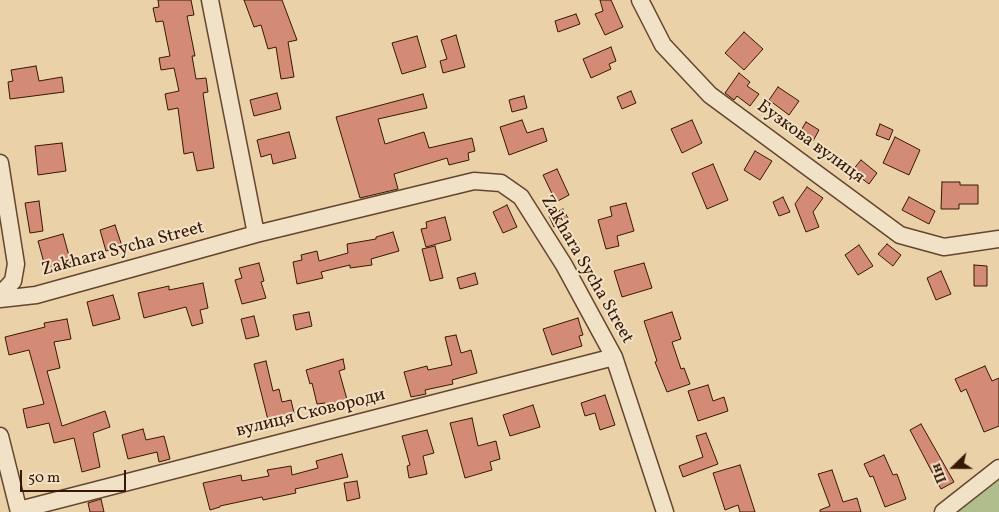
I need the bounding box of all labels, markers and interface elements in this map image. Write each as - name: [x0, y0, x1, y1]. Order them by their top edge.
- street label: Бузкова вулиця: [752, 97, 868, 189]
- street label: Zakhara Sycha Street: [535, 192, 637, 348]
- street label: Zakhara Sycha Street: [39, 218, 207, 282]
- street label: вулиця Сковороди: [234, 385, 388, 443]
- north arrow: [929, 442, 979, 492]
- scale bar: [22, 460, 129, 492]
- text: Пн: [927, 460, 952, 486]
- text: 50 m: [28, 468, 60, 489]

